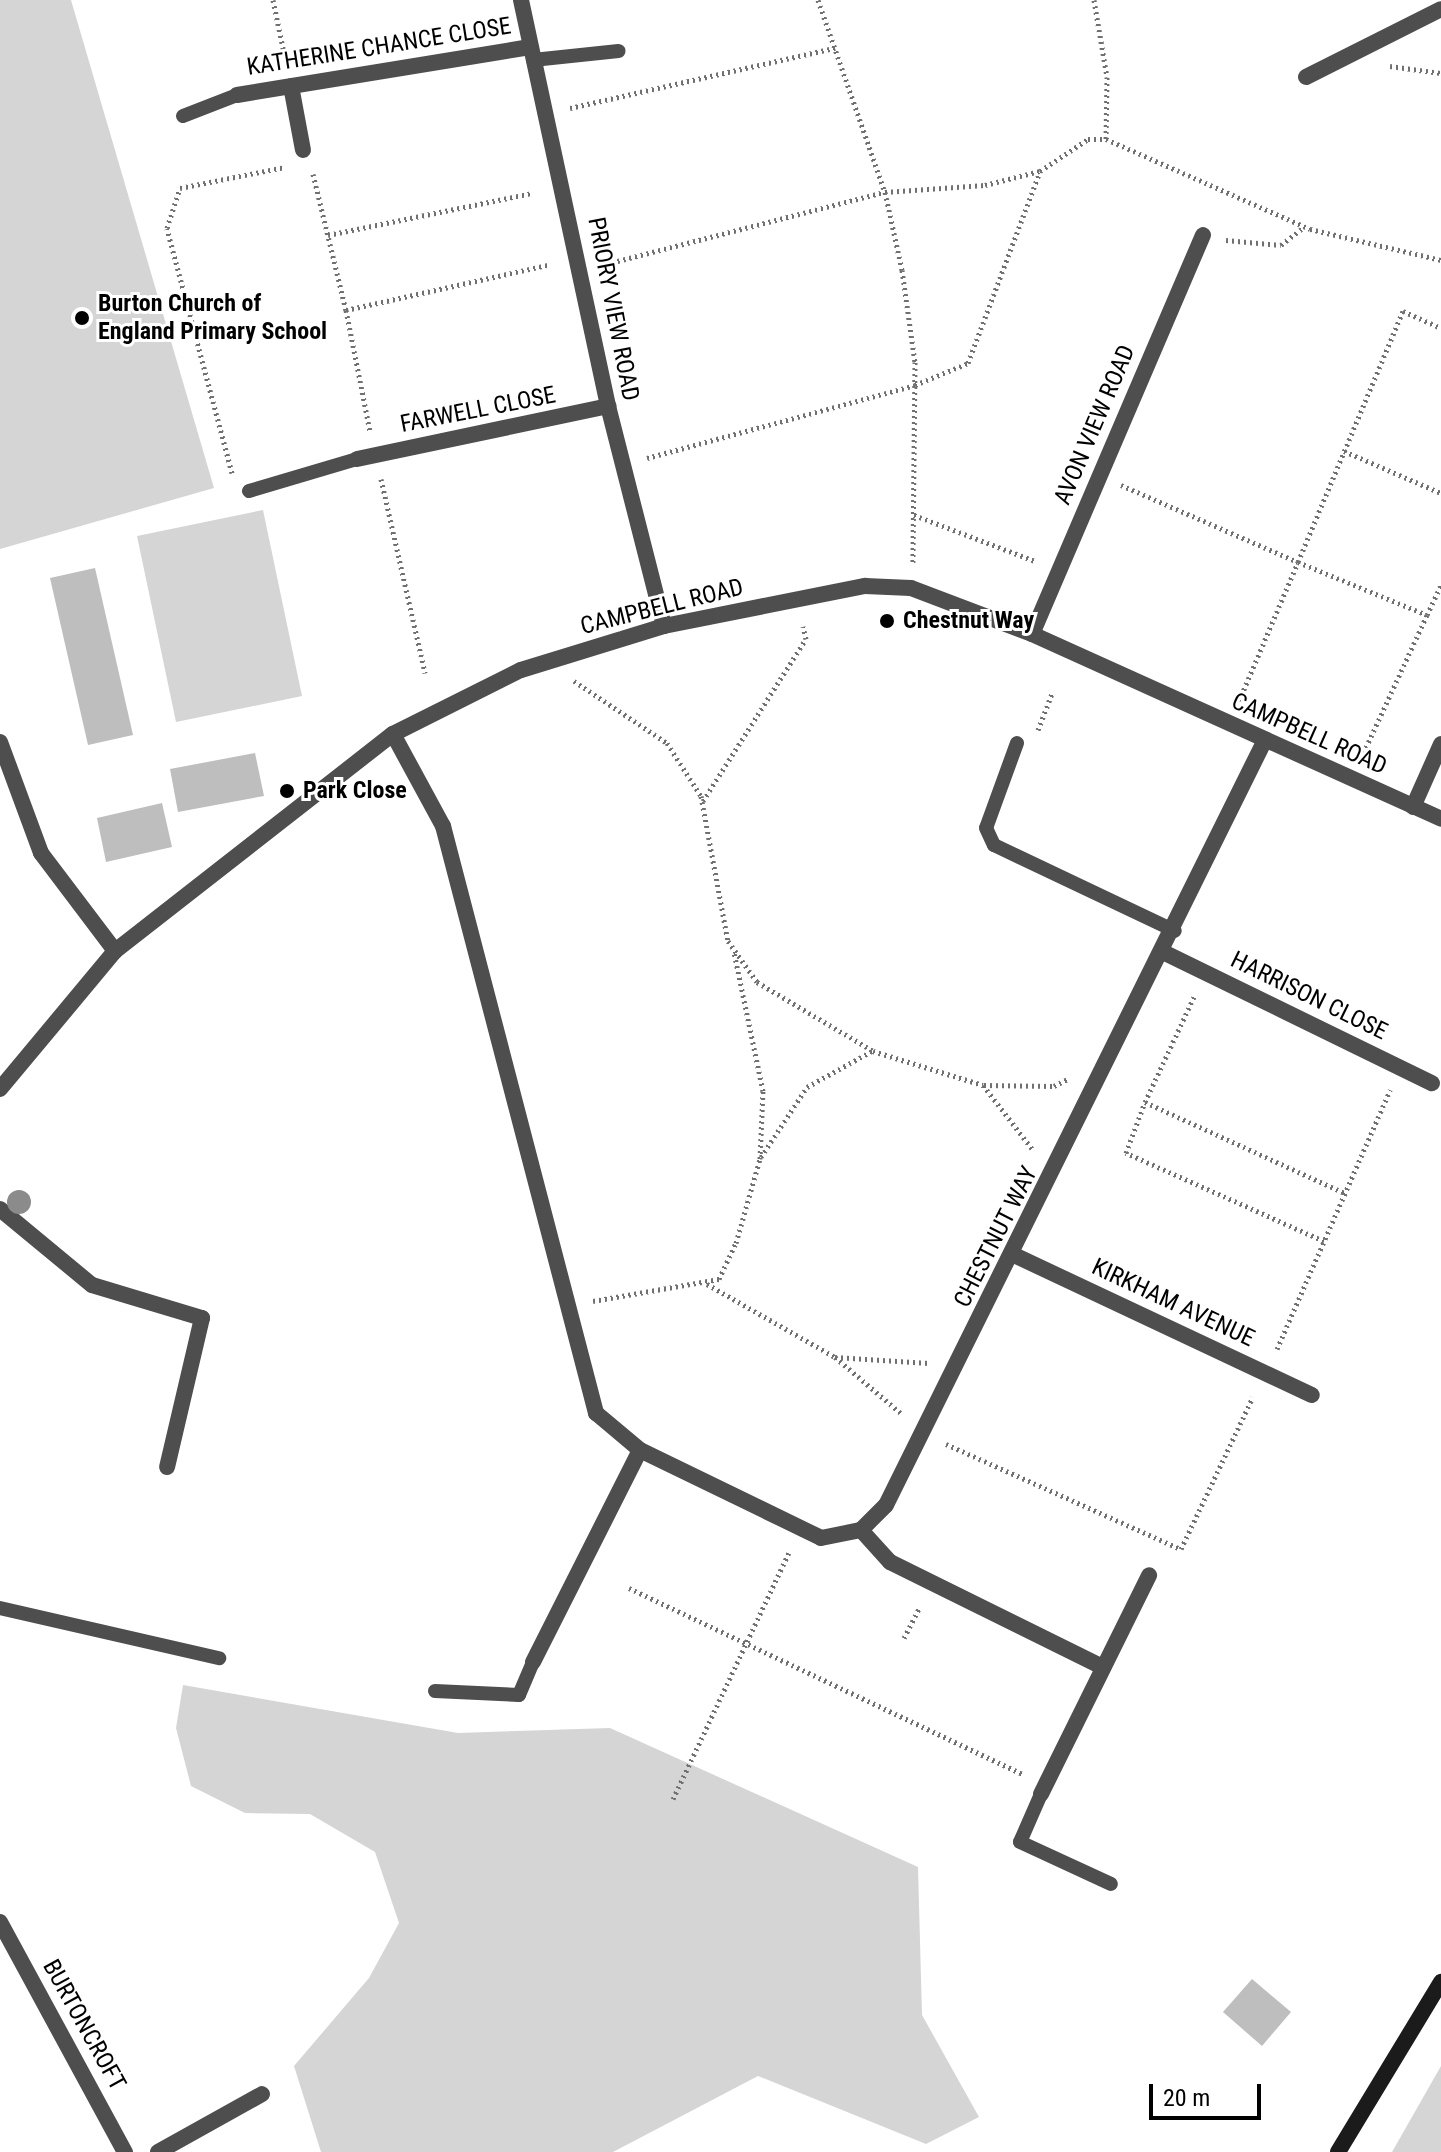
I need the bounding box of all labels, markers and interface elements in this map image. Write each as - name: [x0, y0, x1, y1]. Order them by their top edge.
- street label: KATHERINE CHANCE CLOSE: [245, 12, 513, 82]
- street label: PRIORY VIEW ROAD: [581, 215, 645, 403]
- place label: Burton Church of England Primary School: [98, 290, 327, 346]
- marker: Burton Church of England Primary School: [73, 309, 91, 327]
- street label: AVON VIEW ROAD: [1048, 341, 1142, 509]
- street label: FARWELL CLOSE: [398, 381, 558, 439]
- street label: CAMPBELL ROAD: [578, 573, 746, 641]
- place label: Chestnut Way: [903, 607, 1034, 635]
- marker: Chestnut Way: [878, 612, 896, 630]
- street label: CAMPBELL ROAD: [1227, 687, 1391, 781]
- place label: Park Close: [303, 777, 407, 805]
- marker: Park Close: [278, 782, 296, 800]
- street label: HARRISON CLOSE: [1226, 946, 1392, 1046]
- street label: CHESTNUT WAY: [948, 1161, 1044, 1313]
- street label: KIRKHAM AVENUE: [1087, 1253, 1259, 1353]
- street label: BURTONCROFT: [36, 1955, 132, 2095]
- scale bar: [1153, 2068, 1265, 2118]
- text: 20 m: [1163, 2084, 1210, 2112]

